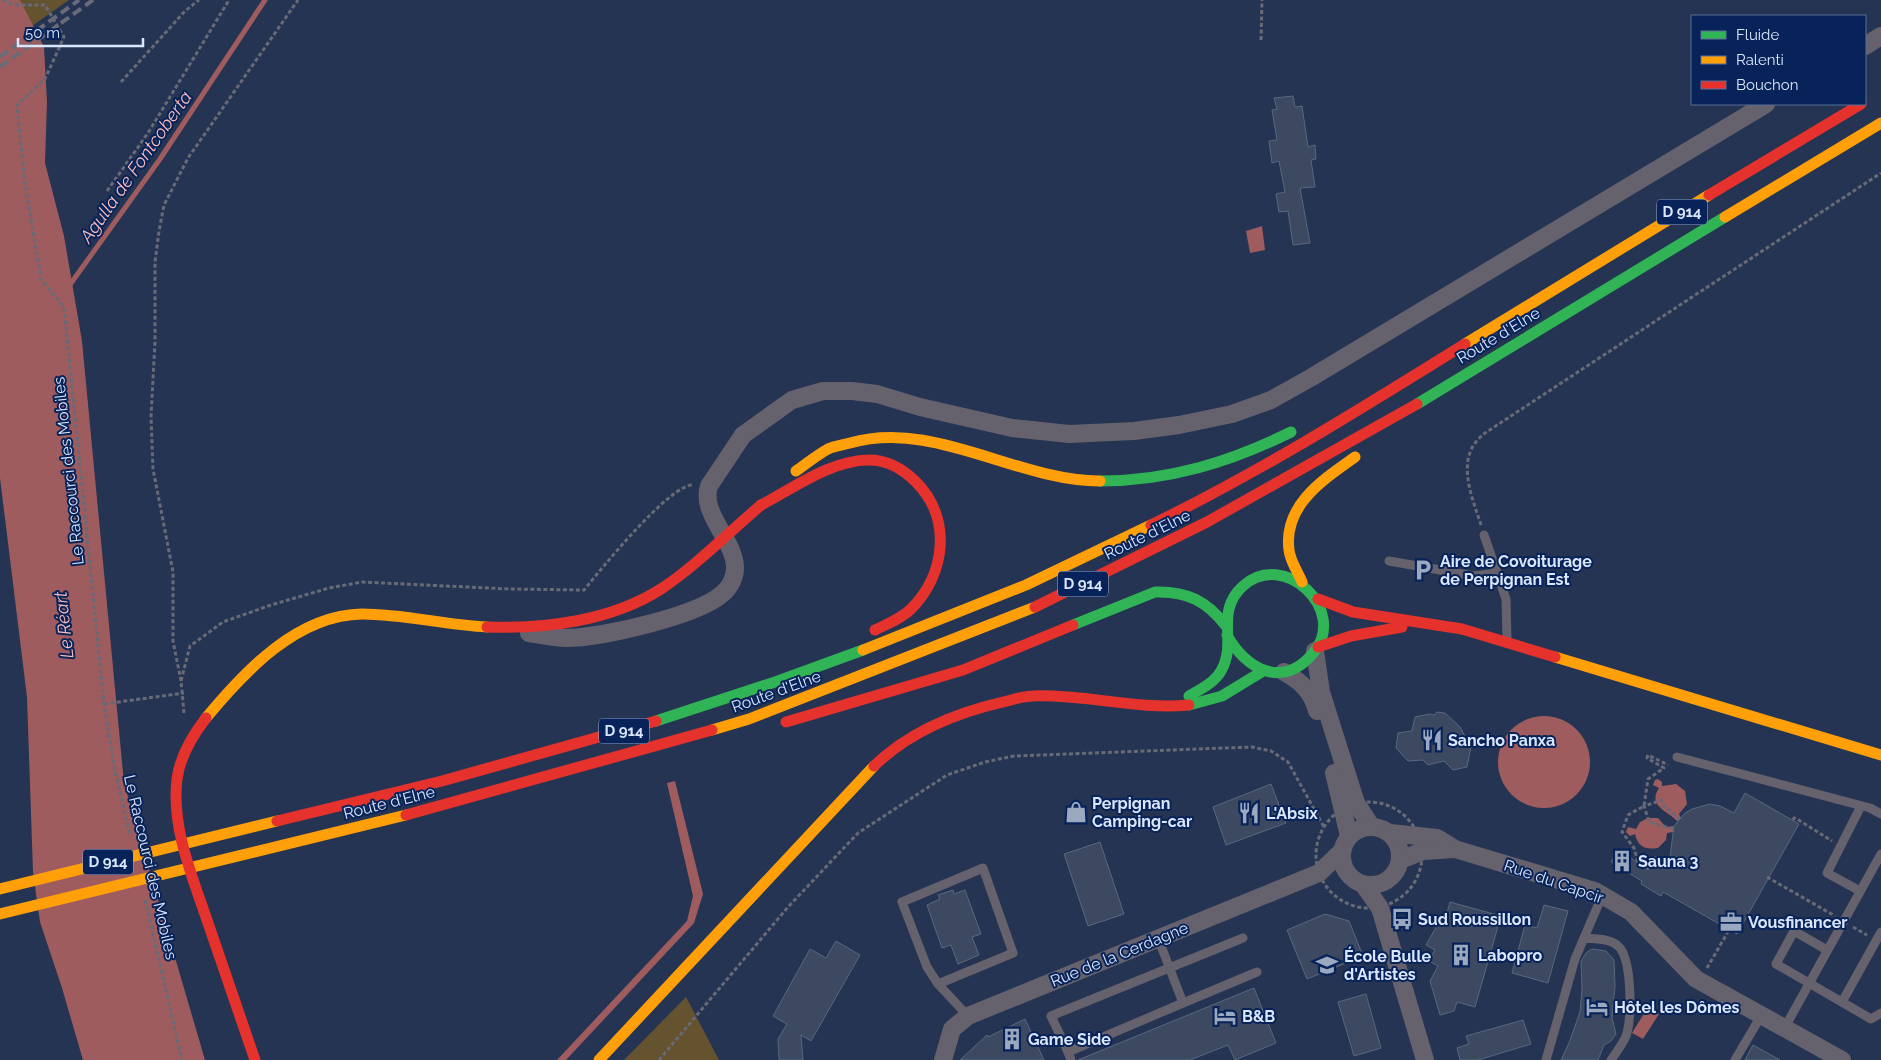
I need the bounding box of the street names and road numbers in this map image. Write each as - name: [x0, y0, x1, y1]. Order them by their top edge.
- road number: D 914: [1657, 200, 1707, 224]
- street label: Route d'Elne: [1453, 303, 1543, 368]
- street label: Le Raccourci des Mobiles: [49, 376, 88, 566]
- street label: Route d'Elne: [1101, 505, 1194, 564]
- road number: D 914: [1058, 572, 1108, 596]
- street label: Route d'Elne: [729, 666, 824, 716]
- road number: D 914: [599, 718, 649, 744]
- street label: Le Raccourci des Mobiles: [120, 773, 181, 962]
- street label: Route d'Elne: [341, 782, 437, 823]
- road number: D 914: [83, 850, 133, 874]
- street label: Rue du Capcir: [1501, 856, 1607, 908]
- street label: Rue de la Cerdagne: [1048, 918, 1191, 991]

